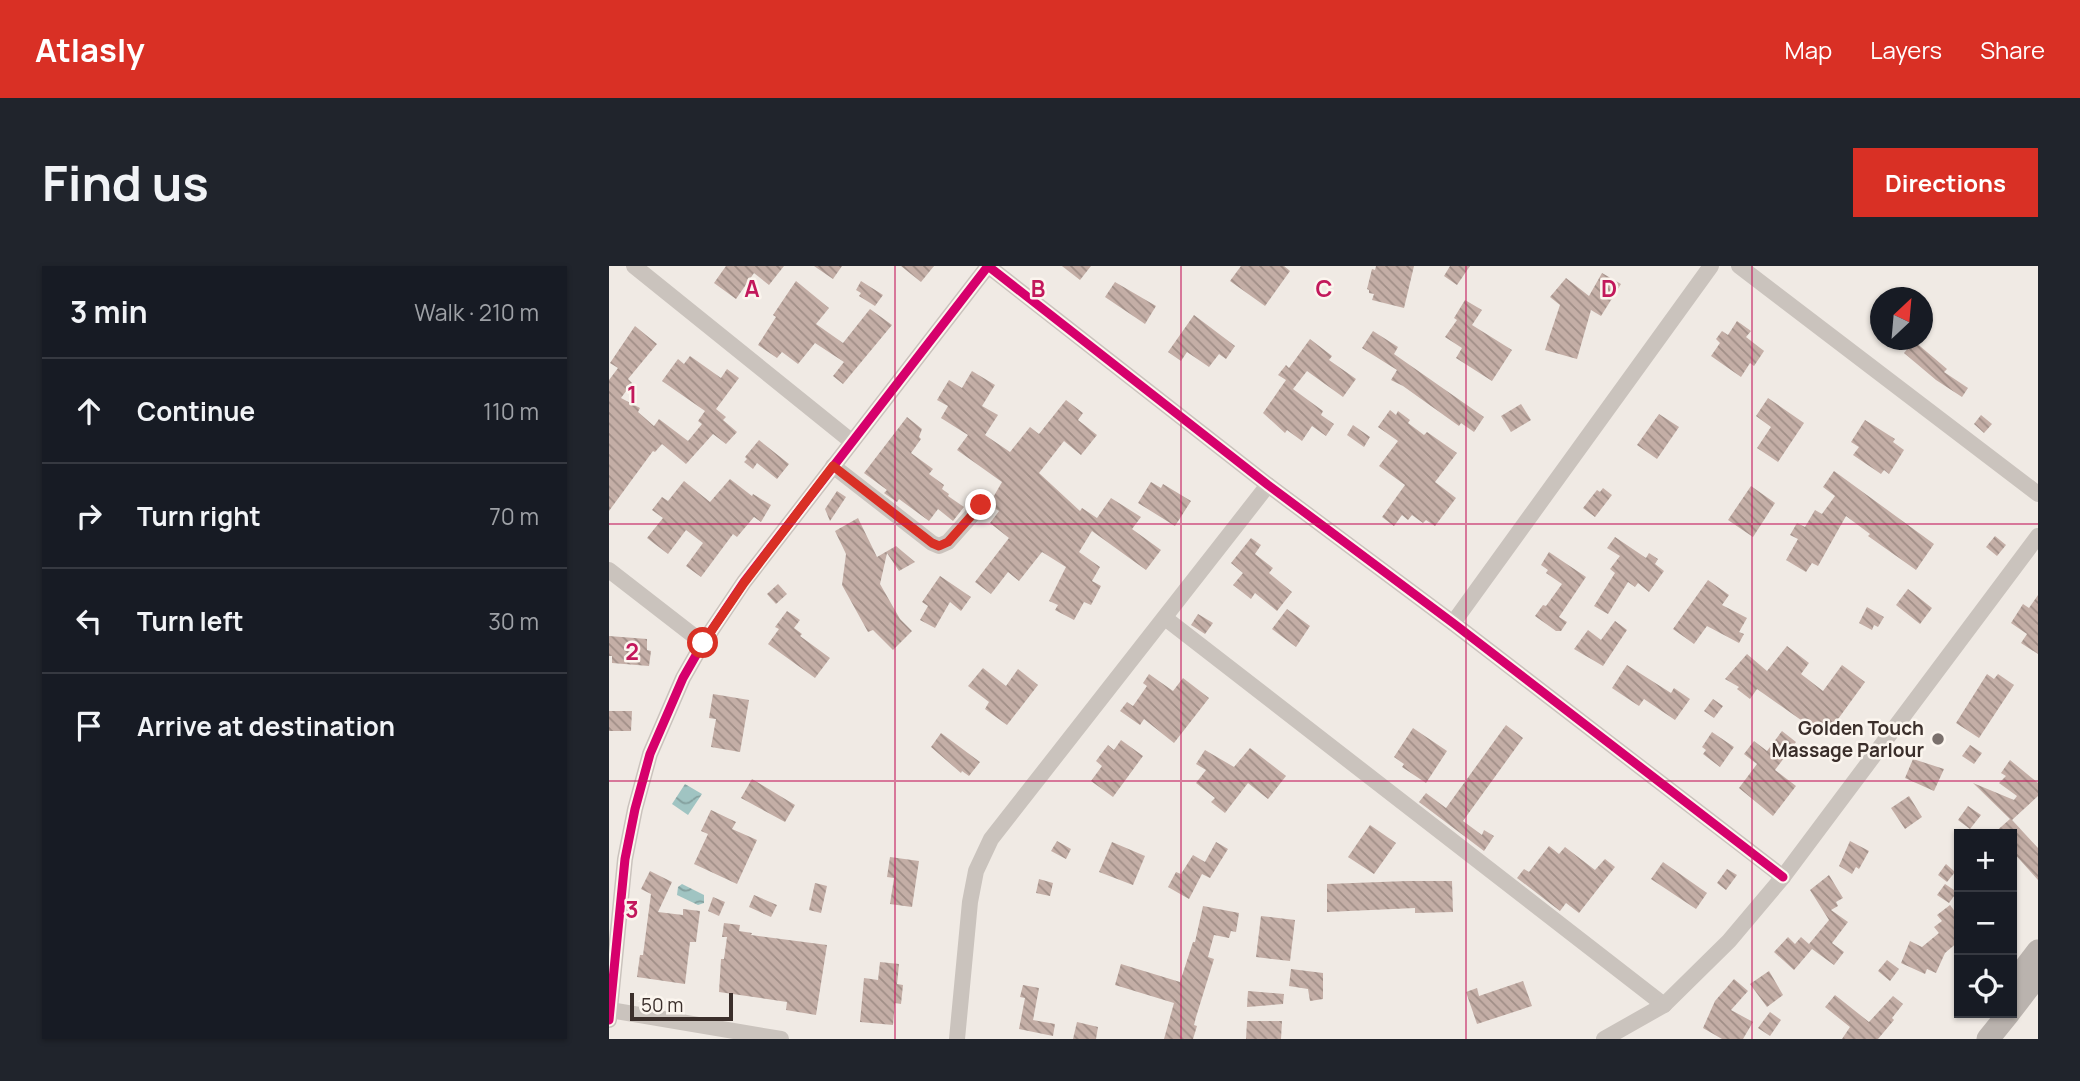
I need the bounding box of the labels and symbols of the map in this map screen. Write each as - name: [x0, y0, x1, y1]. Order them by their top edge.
- text: A: [744, 272, 760, 304]
- text: B: [1031, 272, 1045, 304]
- text: C: [1316, 272, 1333, 304]
- text: D: [1601, 272, 1617, 304]
- north arrow: [1870, 287, 1933, 350]
- text: 1: [627, 378, 637, 410]
- route end: [965, 489, 996, 520]
- route start: [687, 627, 718, 658]
- text: 2: [625, 635, 639, 667]
- place label: Golden Touch Massage Parlour: [1771, 715, 1924, 763]
- marker: Golden Touch Massage Parlour: [1930, 731, 1946, 747]
- text: 3: [625, 893, 639, 925]
- scale bar: [630, 990, 733, 1022]

